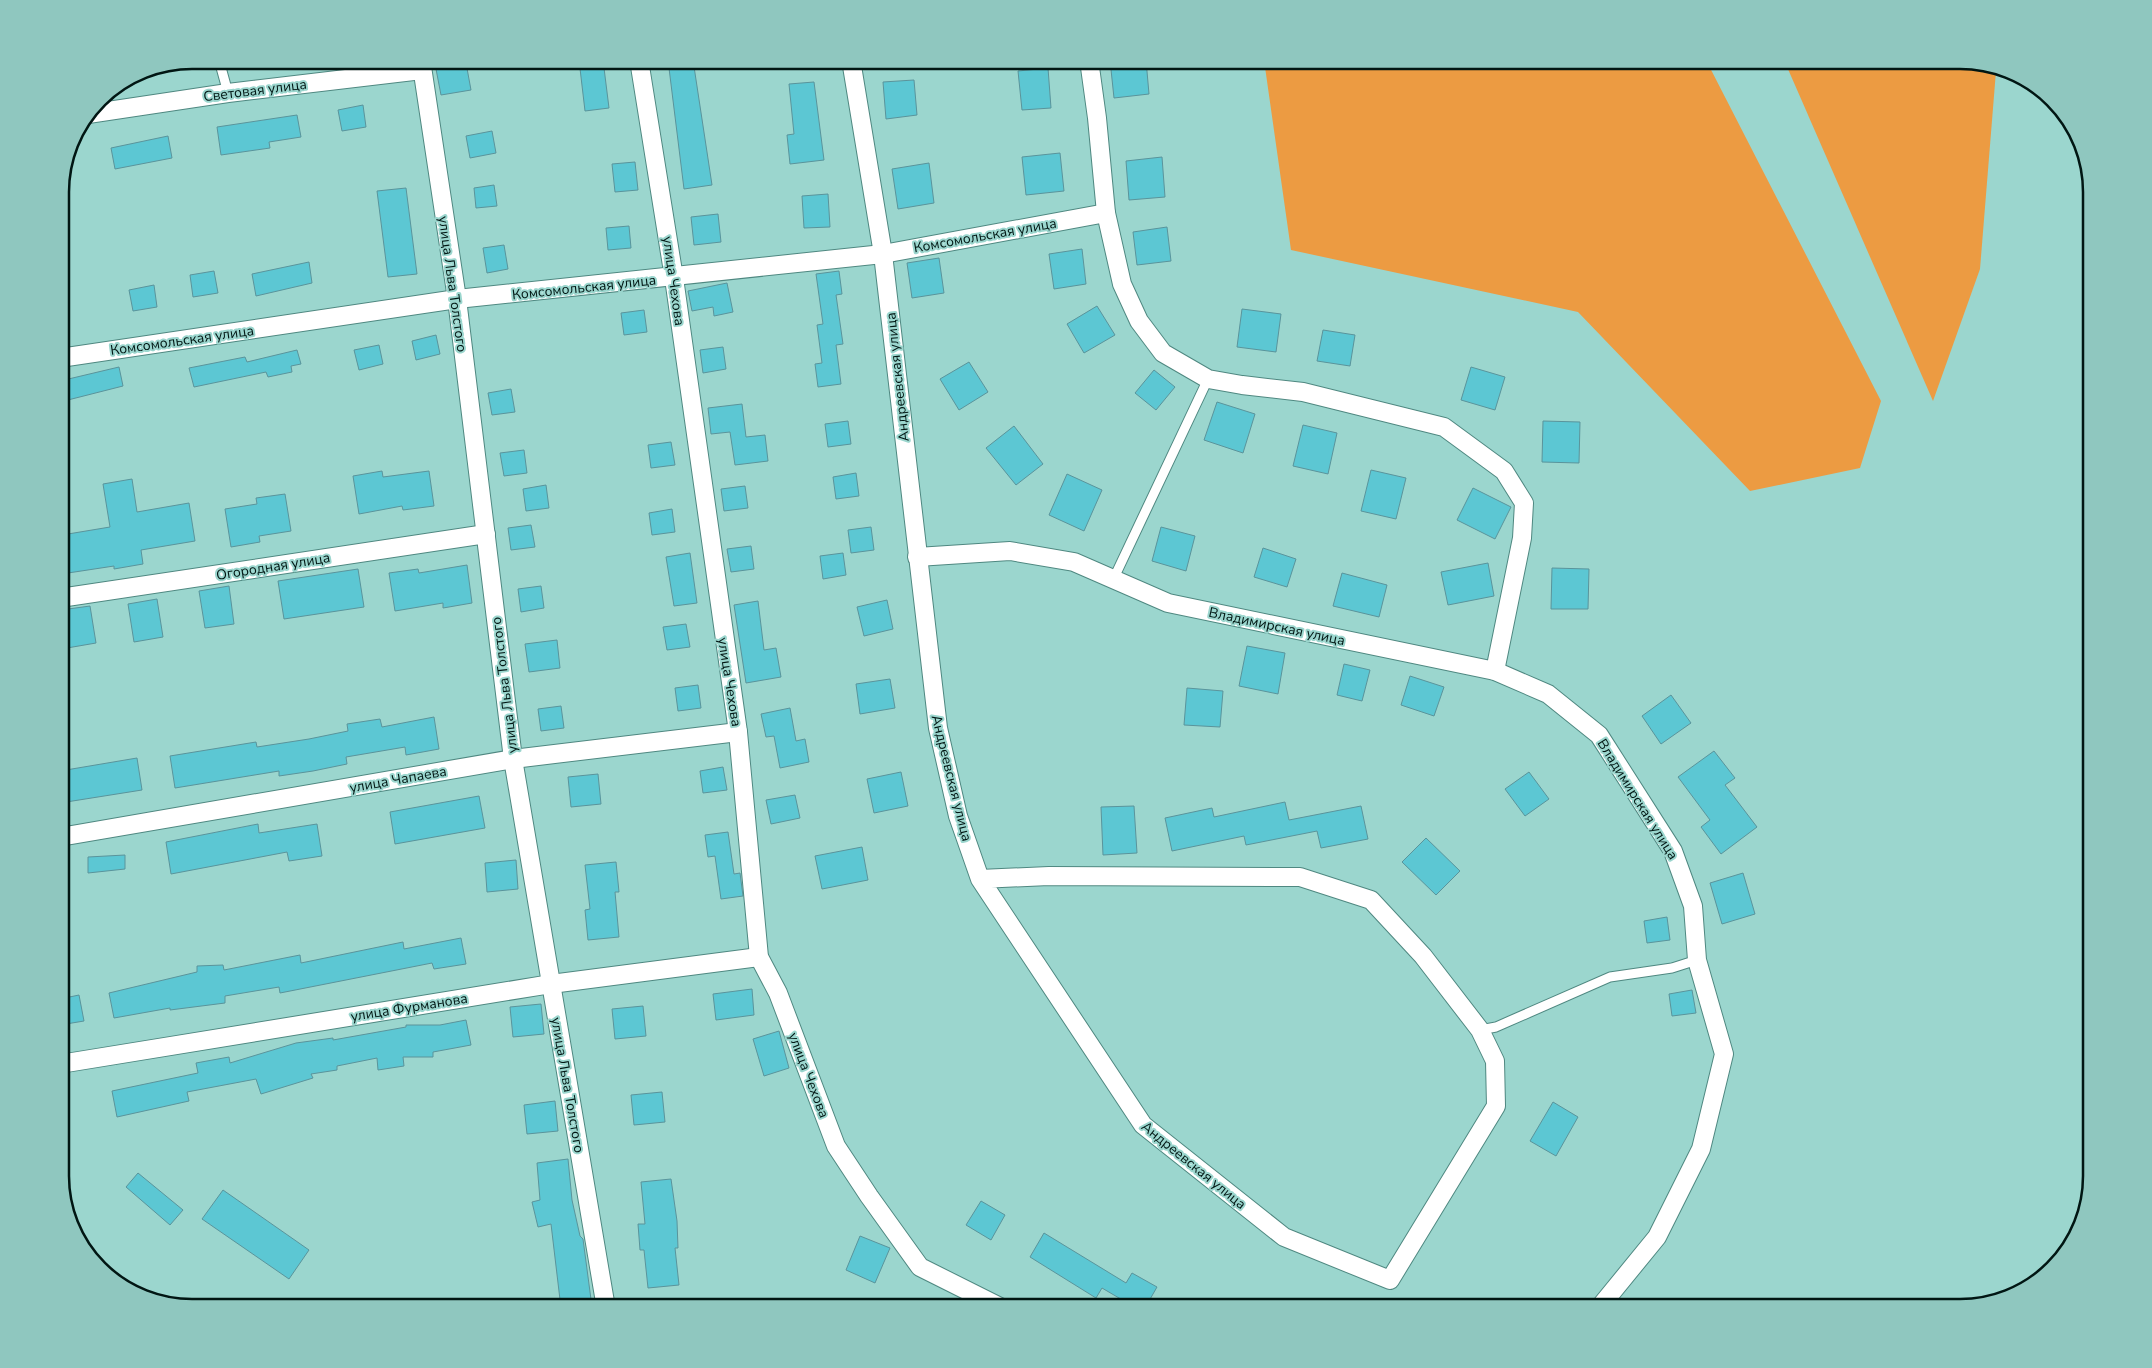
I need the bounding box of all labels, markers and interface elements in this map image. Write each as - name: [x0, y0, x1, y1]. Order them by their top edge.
- street label: Световая улица: [202, 75, 308, 106]
- street label: Комсомольская улица: [912, 214, 1058, 257]
- street label: улица Льва Толстого: [434, 215, 471, 353]
- street label: улица Чехова: [658, 235, 689, 327]
- street label: Комсомольская улица: [511, 270, 657, 305]
- street label: Андреевская улица: [881, 312, 914, 442]
- street label: Комсомольская улица: [109, 321, 255, 360]
- street label: Огородная улица: [215, 548, 331, 585]
- street label: Владимирская улица: [1207, 603, 1347, 650]
- street label: улица Льва Толстого: [487, 616, 522, 754]
- street label: улица Чехова: [713, 636, 746, 728]
- street label: Андреевская улица: [927, 713, 976, 843]
- street label: Владимирская улица: [1593, 735, 1682, 863]
- street label: улица Чапаева: [348, 762, 448, 797]
- street label: улица Фурманова: [349, 989, 469, 1026]
- street label: улица Льва Толстого: [546, 1016, 589, 1154]
- street label: улица Чехова: [784, 1030, 834, 1121]
- street label: Андреевская улица: [1137, 1117, 1250, 1214]

